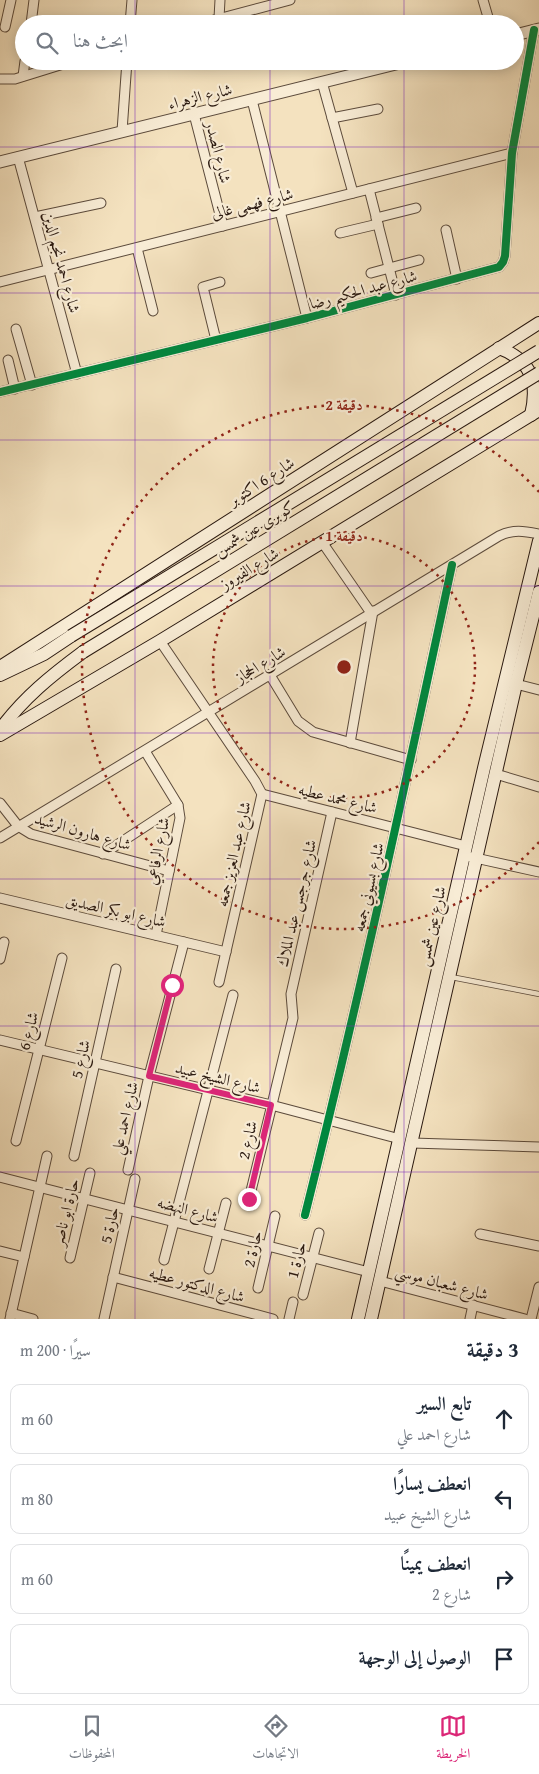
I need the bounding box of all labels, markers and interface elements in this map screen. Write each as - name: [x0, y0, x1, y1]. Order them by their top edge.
- search box: [15, 15, 524, 70]
- text: ابحث هنا: [73, 26, 128, 54]
- icon: search: [33, 29, 61, 57]
- street label: شارع الزهراء: [165, 76, 235, 117]
- street label: شارع الصدر: [197, 117, 238, 186]
- street label: شارع فهمى غالى: [208, 181, 296, 227]
- street label: شارع احمد نجم الدين: [33, 208, 87, 317]
- street label: شارع عبد الحكيم رضا: [306, 263, 421, 320]
- text: 2 دقيقة: [325, 394, 363, 415]
- street label: شارع 6 اكتوبر: [221, 451, 300, 514]
- street label: كوبرى عين شمس: [209, 494, 299, 562]
- text: 1 دقيقة: [325, 525, 363, 546]
- street label: شارع الفيروز: [213, 541, 284, 598]
- street label: شارع الحجاز: [228, 639, 291, 691]
- centre of rings: [335, 658, 353, 676]
- street label: شارع محمد عطيه: [296, 777, 380, 821]
- street label: شارع عبد العزيز جمعه: [209, 799, 259, 910]
- street label: شارع هارون الرشيد: [31, 806, 134, 858]
- street label: شارع الرفاعي: [139, 815, 177, 887]
- street label: شارع جرجس عبد الملاك: [270, 837, 324, 969]
- street label: شارع بسيوني جمعه: [346, 840, 392, 934]
- street label: شارع عين شمس: [410, 884, 454, 969]
- street label: شارع ابو بكر الصديق: [63, 887, 168, 935]
- route start: [161, 974, 184, 997]
- street label: شارع 6: [12, 1009, 46, 1053]
- street label: شارع 5: [64, 1037, 98, 1081]
- street label: شارع الشيخ عبيد: [172, 1055, 263, 1102]
- street label: شارع احمد علي: [104, 1079, 148, 1158]
- street label: شارع 2: [231, 1118, 265, 1162]
- street label: حارة ابو ناصر: [45, 1176, 85, 1250]
- route end: [238, 1188, 261, 1211]
- street label: شارع النهضه: [154, 1189, 221, 1231]
- street label: حارة 5: [93, 1204, 125, 1246]
- street label: حارة 2: [236, 1228, 268, 1270]
- street label: حارة 1: [280, 1239, 312, 1281]
- street label: شارع شعبان موسي: [392, 1258, 491, 1310]
- street label: شارع الدكتور عطيه: [146, 1260, 247, 1310]
- text: 3 دقيقة: [467, 1334, 519, 1365]
- text: سيرًا · 200 m: [20, 1338, 91, 1362]
- text: تابع السير: [417, 1389, 471, 1417]
- icon: ahead: [490, 1405, 518, 1433]
- text: 60 m: [21, 1407, 53, 1431]
- text: شارع احمد علي: [397, 1422, 471, 1446]
- text: انعطف يسارًا: [393, 1469, 471, 1497]
- icon: left: [490, 1485, 518, 1513]
- text: 80 m: [21, 1487, 53, 1511]
- text: شارع الشيخ عبيد: [384, 1502, 471, 1526]
- text: انعطف يمينًا: [401, 1549, 471, 1577]
- icon: right: [490, 1565, 518, 1593]
- text: 60 m: [21, 1567, 53, 1591]
- text: شارع 2: [432, 1582, 471, 1606]
- text: الوصول إلى الوجهة: [359, 1643, 471, 1671]
- icon: arrive: [490, 1645, 518, 1673]
- tab: المحفوظات: [69, 1712, 115, 1767]
- tab: الاتجاهات: [252, 1712, 299, 1767]
- tab: الخريطة: [436, 1712, 470, 1767]

